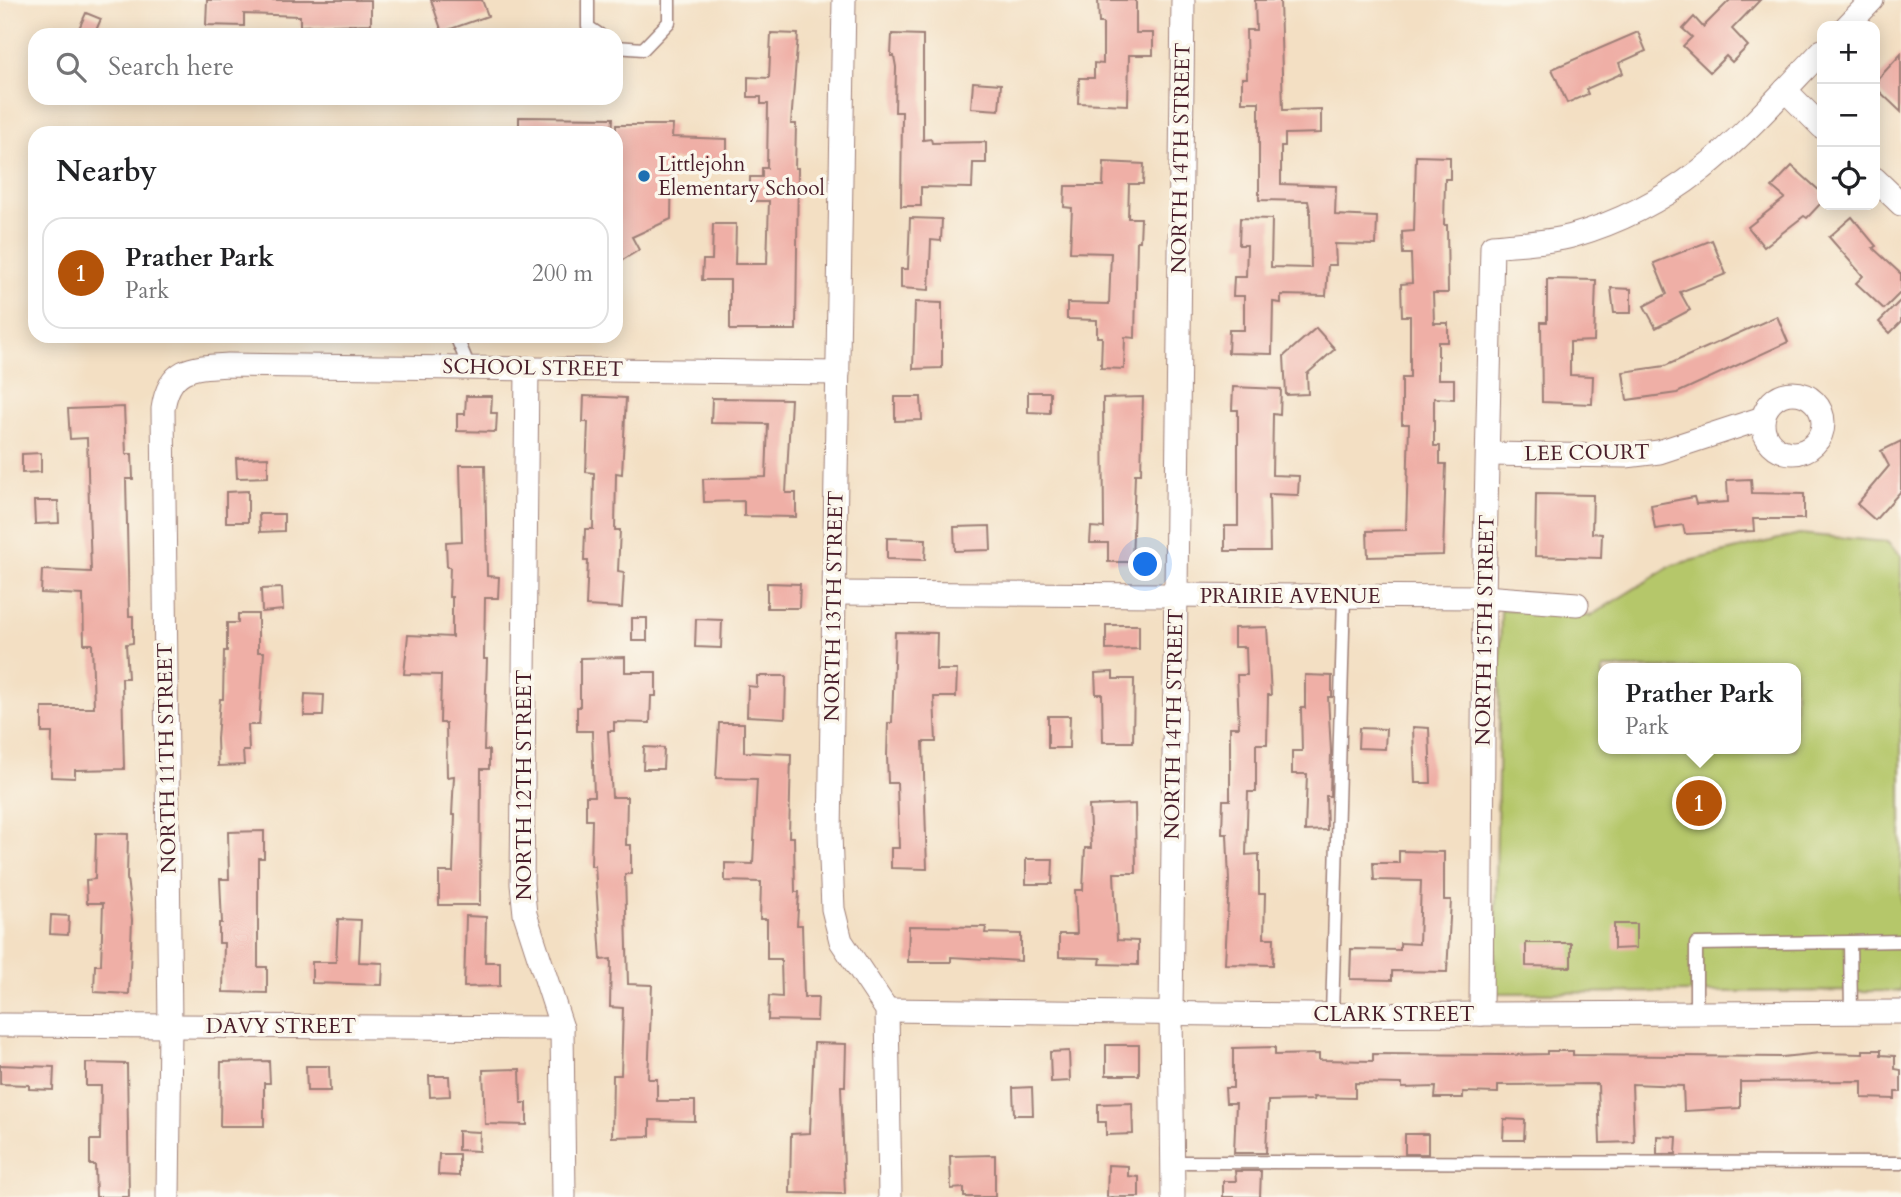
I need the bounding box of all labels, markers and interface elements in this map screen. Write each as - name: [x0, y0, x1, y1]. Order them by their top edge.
- map controls: [1817, 21, 1880, 210]
- button: +: [1817, 21, 1880, 84]
- search box: [28, 28, 623, 105]
- street label: NORTH 14TH STREET: [1164, 42, 1198, 274]
- icon: search: [52, 48, 90, 86]
- text: Search here: [108, 49, 234, 84]
- button: −: [1817, 84, 1880, 147]
- button: locate: [1817, 147, 1880, 210]
- place label: Littlejohn Elementary School: [658, 150, 825, 203]
- text: Nearby: [56, 151, 157, 192]
- marker: Littlejohn Elementary School: [636, 168, 652, 184]
- text: Prather Park: [125, 240, 274, 275]
- text: 1: [75, 258, 87, 289]
- text: 200 m: [532, 258, 593, 289]
- text: Park: [125, 275, 169, 306]
- street label: SCHOOL STREET: [442, 352, 624, 384]
- street label: LEE COURT: [1524, 437, 1650, 469]
- street label: NORTH 13TH STREET: [817, 490, 851, 722]
- street label: NORTH 15TH STREET: [1468, 514, 1502, 746]
- your location: [1128, 547, 1162, 581]
- street label: PRAIRIE AVENUE: [1200, 582, 1380, 611]
- street label: NORTH 14TH STREET: [1157, 608, 1191, 840]
- street label: NORTH 11TH STREET: [150, 642, 184, 874]
- popup: [1598, 663, 1801, 754]
- street label: NORTH 12TH STREET: [510, 669, 539, 901]
- text: Prather Park: [1625, 676, 1774, 711]
- text: Park: [1625, 711, 1669, 742]
- pin: 1: [1676, 777, 1722, 829]
- street label: CLARK STREET: [1313, 1000, 1475, 1029]
- street label: DAVY STREET: [206, 1012, 356, 1041]

